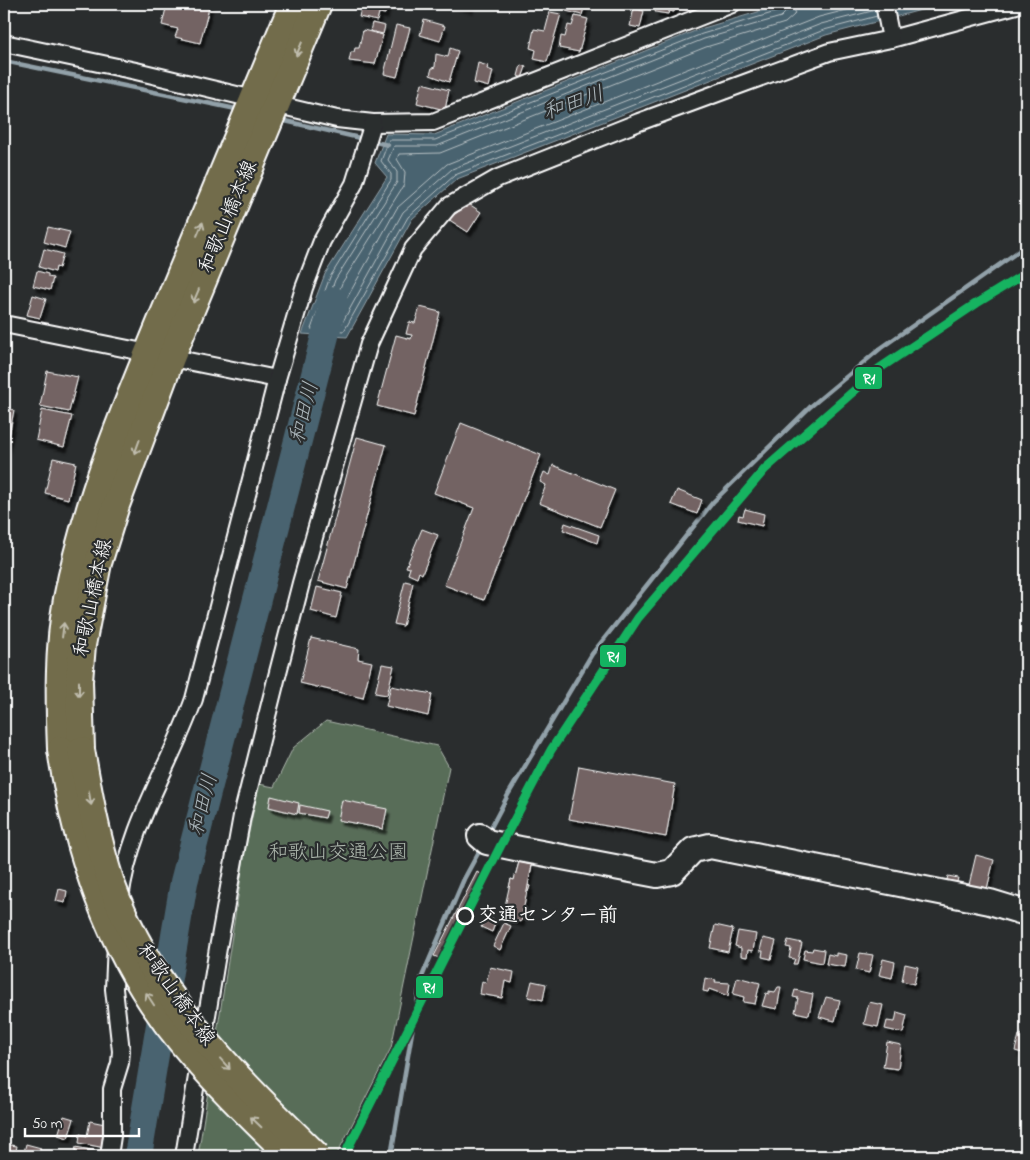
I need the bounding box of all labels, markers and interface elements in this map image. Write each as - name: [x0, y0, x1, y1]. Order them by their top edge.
- one-way arrow: [294, 41, 303, 56]
- water label: 和田川: [539, 80, 609, 128]
- street label: 和歌山橋本線: [192, 156, 266, 278]
- one-way arrow: [195, 222, 205, 237]
- one-way arrow: [191, 288, 201, 303]
- line badge: R1: [854, 366, 883, 390]
- text: R1: [862, 369, 876, 390]
- water label: 和田川: [283, 379, 327, 447]
- one-way arrow: [131, 439, 141, 455]
- street label: 和歌山橋本線: [67, 536, 121, 660]
- one-way arrow: [58, 623, 68, 639]
- line badge: R1: [599, 644, 627, 668]
- text: R1: [606, 647, 620, 668]
- one-way arrow: [74, 680, 84, 697]
- water label: 和田川: [182, 771, 226, 839]
- one-way arrow: [85, 789, 95, 805]
- park label: 和歌山交通公園: [268, 839, 408, 868]
- place label: 交通センター前: [478, 902, 618, 931]
- marker: 交通センター前: [456, 907, 474, 925]
- street label: 和歌山橋本線: [129, 938, 221, 1052]
- line badge: R1: [415, 975, 444, 999]
- text: R1: [422, 978, 436, 999]
- one-way arrow: [145, 992, 156, 1006]
- one-way arrow: [219, 1057, 231, 1070]
- scale bar: [25, 1105, 139, 1137]
- text: 50 m: [32, 1113, 63, 1135]
- one-way arrow: [249, 1116, 262, 1128]

